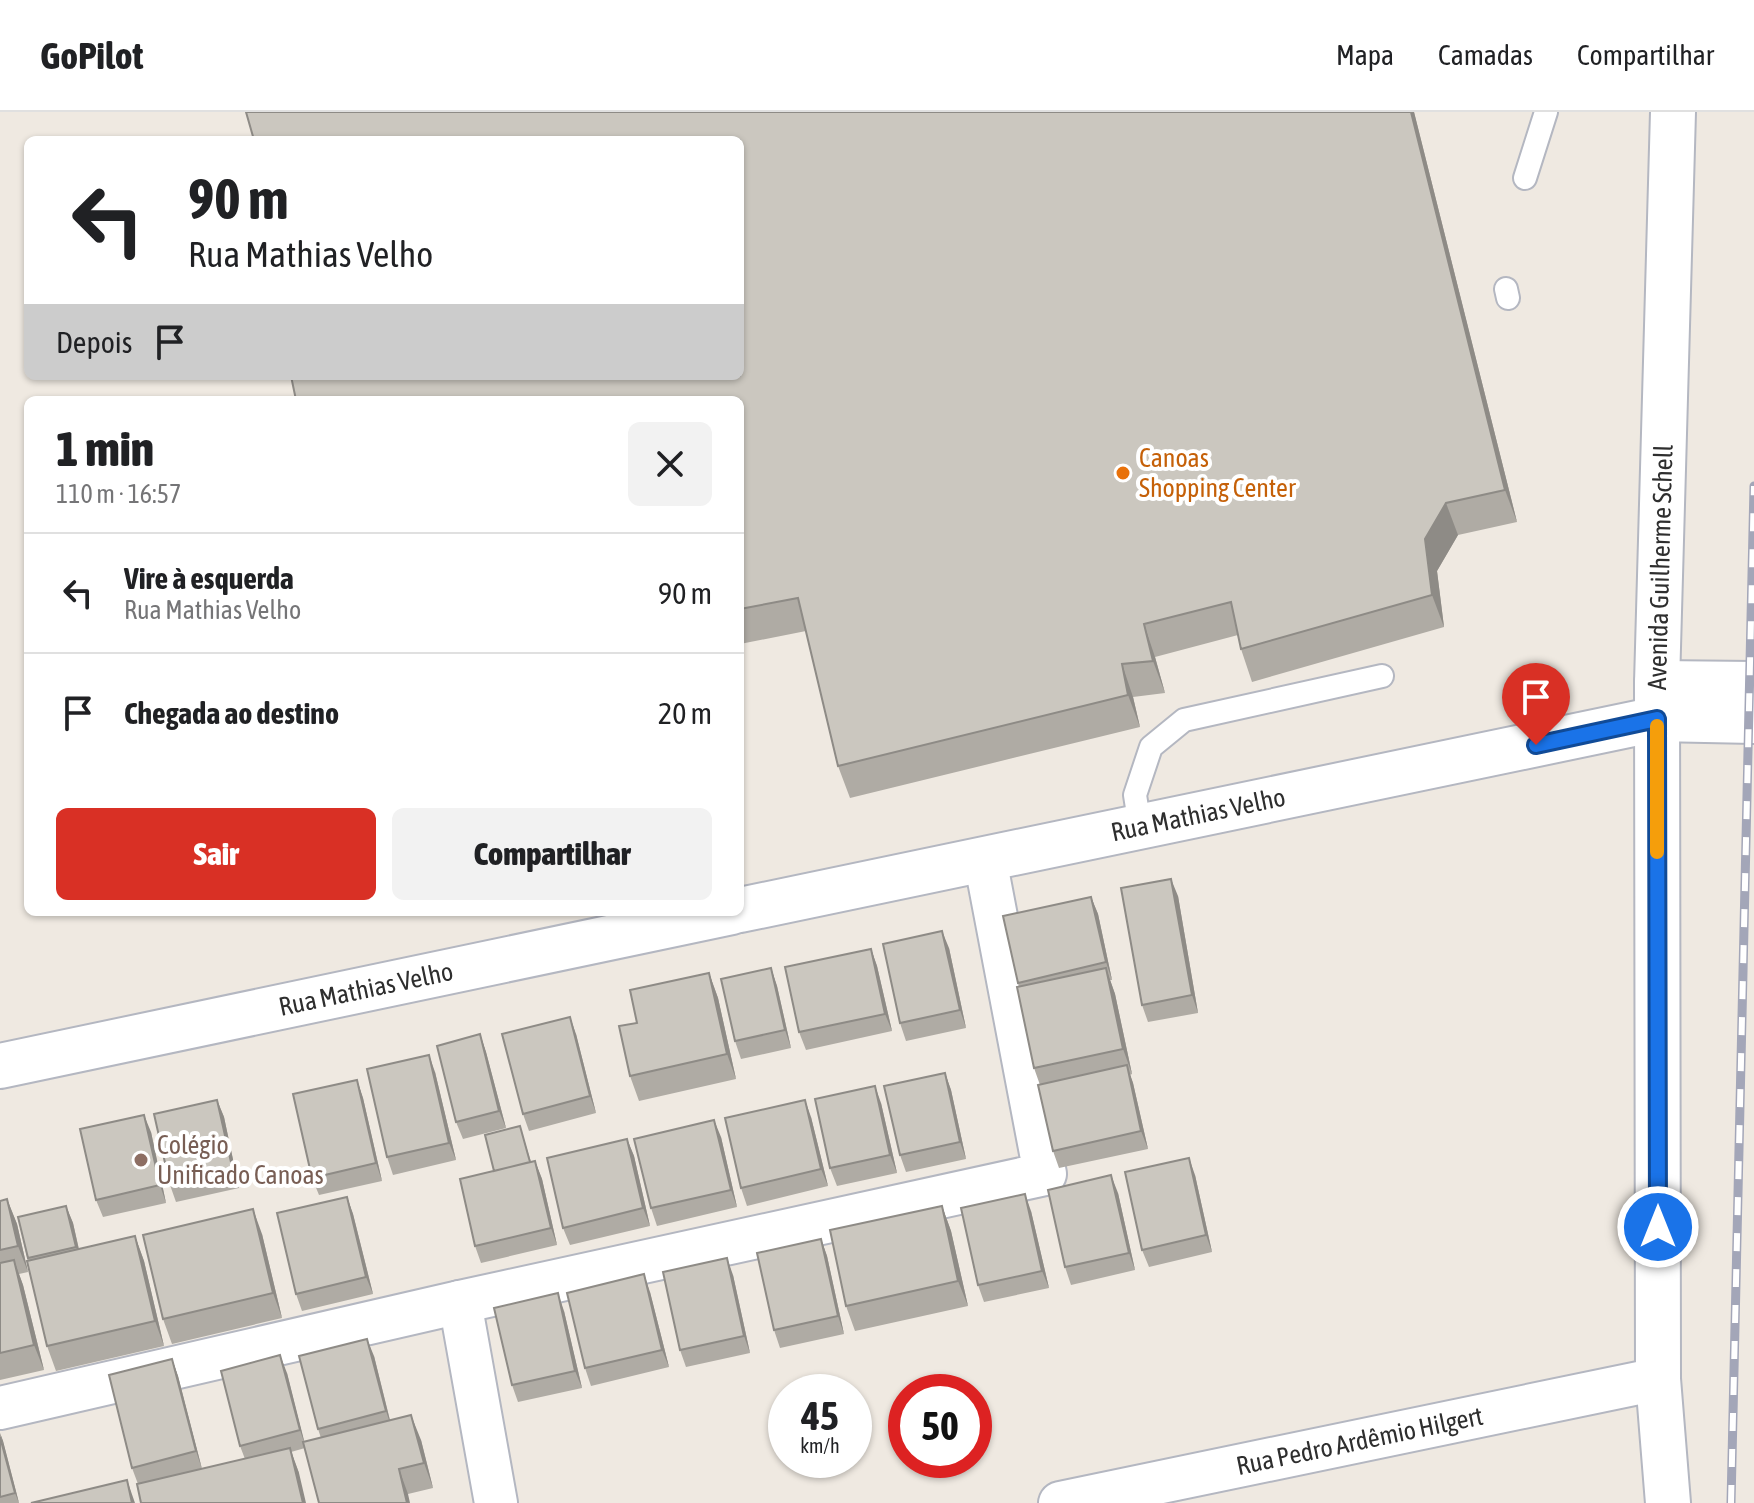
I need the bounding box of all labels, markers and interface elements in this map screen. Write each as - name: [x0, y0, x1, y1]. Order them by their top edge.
- text: GoPilot: [40, 34, 143, 77]
- text: Mapa: [1336, 39, 1394, 71]
- text: Camadas: [1438, 39, 1533, 71]
- text: Compartilhar: [1577, 39, 1714, 71]
- text: 90 m: [188, 167, 289, 231]
- icon: left: [56, 168, 160, 272]
- text: Rua Mathias Velho: [188, 233, 433, 275]
- icon: arrive: [148, 320, 192, 364]
- text: Depois: [56, 325, 132, 359]
- text: 1 min: [56, 421, 154, 476]
- button: close: [628, 422, 712, 506]
- place label: Canoas Shopping Center: [1139, 443, 1296, 503]
- street label: Avenida Guilherme Schell: [1642, 444, 1679, 690]
- marker: Canoas Shopping Center: [1114, 464, 1132, 482]
- text: 110 m · 16:57: [56, 479, 181, 509]
- text: Vire à esquerda: [124, 561, 294, 595]
- icon: left: [56, 571, 100, 615]
- text: 90 m: [658, 576, 712, 610]
- text: Rua Mathias Velho: [124, 595, 301, 625]
- pin: [1502, 663, 1570, 745]
- icon: arrive: [1514, 675, 1558, 719]
- icon: arrive: [56, 691, 100, 735]
- text: Chegada ao destino: [124, 696, 339, 730]
- text: 20 m: [658, 696, 712, 730]
- street label: Rua Mathias Velho: [1108, 782, 1288, 847]
- button: Sair: [56, 808, 376, 900]
- button: Compartilhar: [392, 808, 712, 900]
- street label: Rua Mathias Velho: [276, 956, 456, 1022]
- place label: Colégio Unificado Canoas: [157, 1130, 324, 1190]
- marker: Colégio Unificado Canoas: [132, 1151, 150, 1169]
- position arrow: [1616, 1185, 1700, 1269]
- speed limit sign: 50: [888, 1374, 992, 1478]
- text: 45: [801, 1393, 839, 1438]
- street label: Rua Pedro Ardêmio Hilgert: [1234, 1401, 1486, 1481]
- text: km/h: [800, 1434, 840, 1457]

